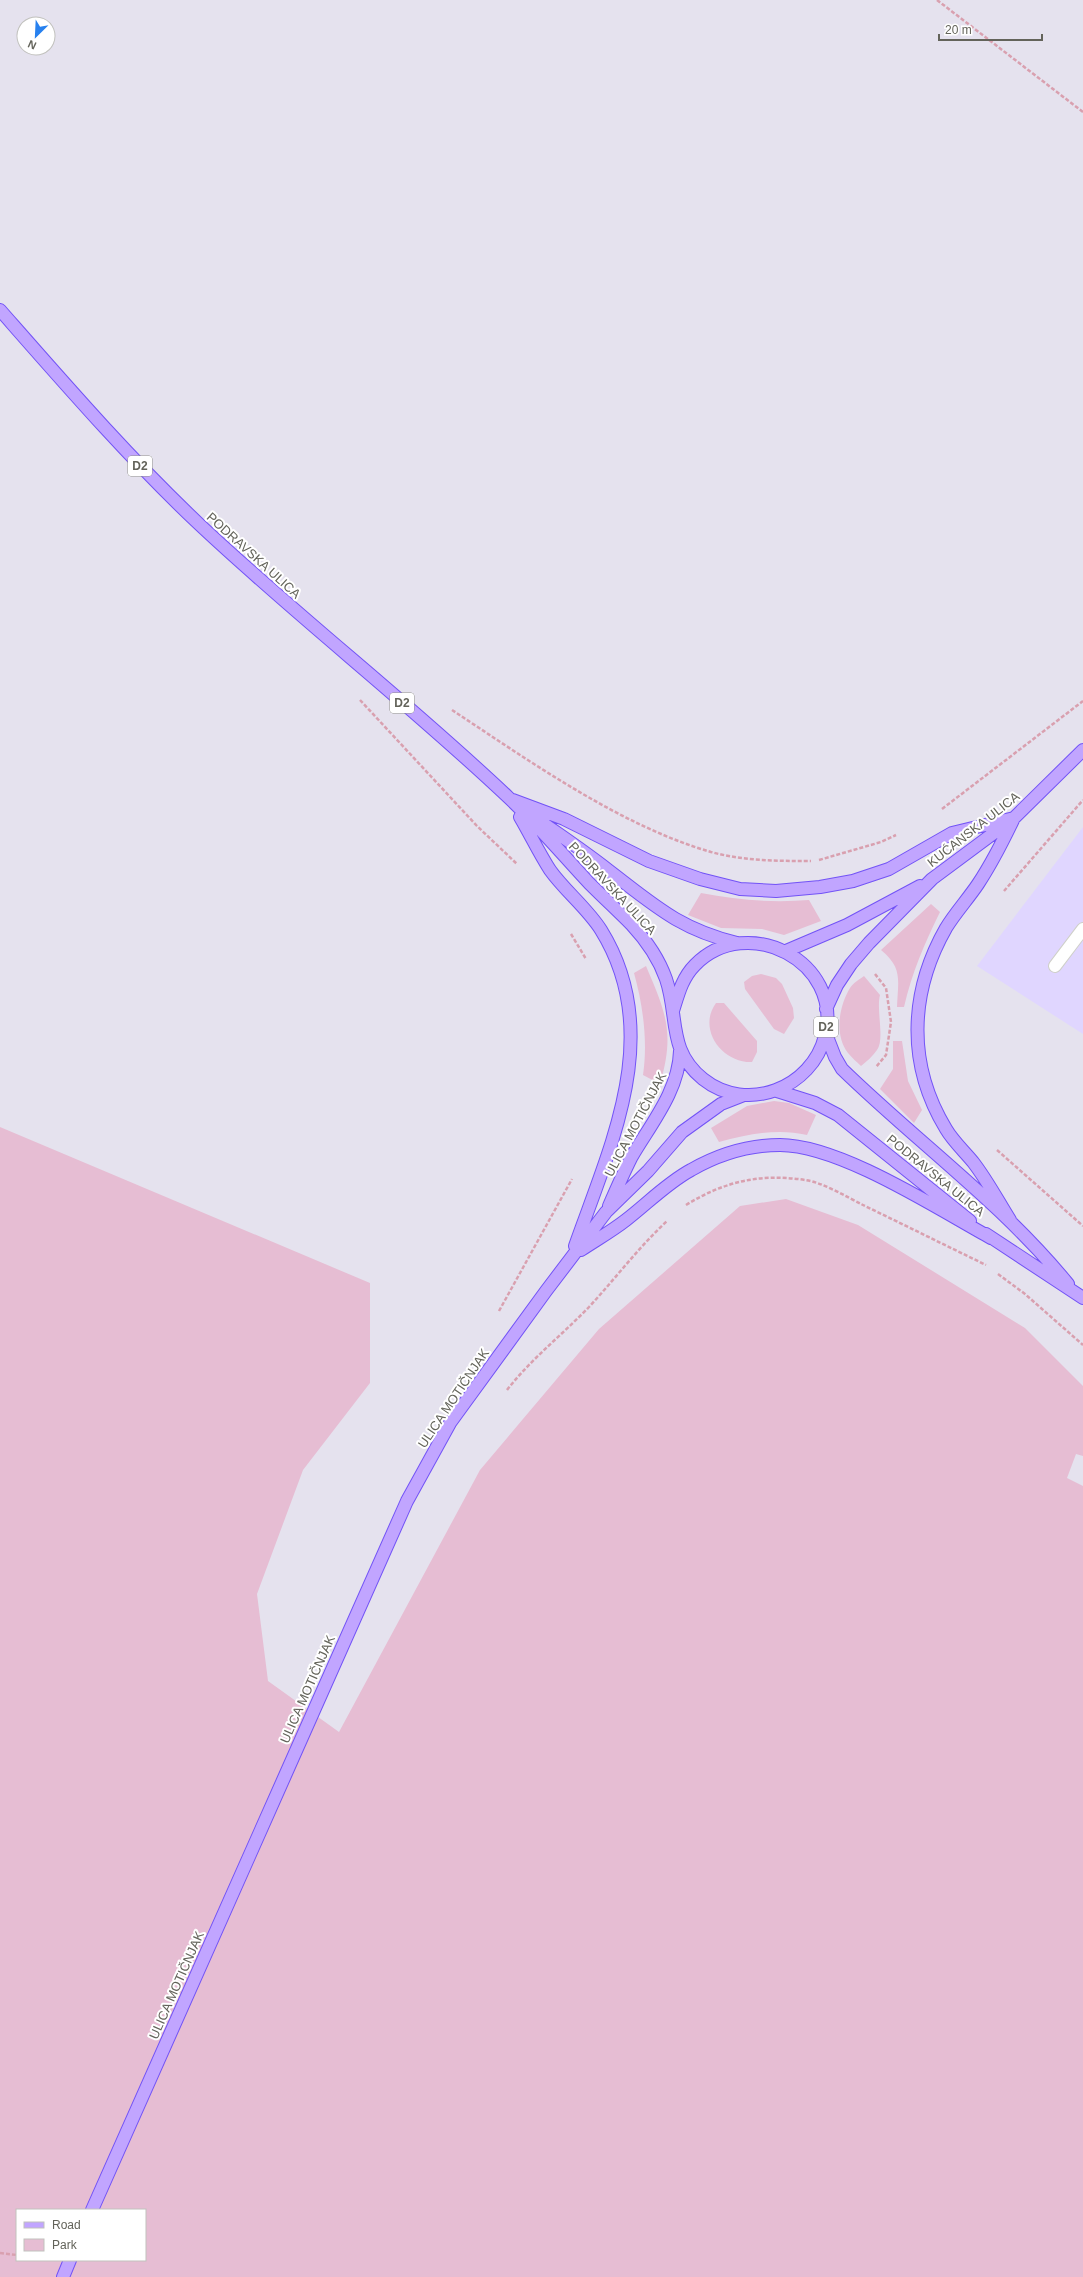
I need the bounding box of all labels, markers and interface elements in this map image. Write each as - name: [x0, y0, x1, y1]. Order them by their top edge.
- north arrow: [16, 16, 56, 56]
- scale bar: [939, 16, 1042, 42]
- text: 20 m: [945, 23, 972, 37]
- text: N: [26, 38, 38, 52]
- road number: D2: [128, 456, 152, 476]
- street label: PODRAVSKA ULICA: [204, 509, 304, 602]
- road number: D2: [390, 693, 414, 713]
- street label: KUĆANSKA ULICA: [924, 789, 1023, 870]
- street label: PODRAVSKA ULICA: [566, 839, 660, 938]
- road number: D2: [814, 1017, 838, 1037]
- street label: ULICA MOTIČNJAK: [602, 1069, 670, 1179]
- street label: PODRAVSKA ULICA: [884, 1131, 988, 1220]
- street label: ULICA MOTIČNJAK: [415, 1346, 492, 1451]
- street label: ULICA MOTIČNJAK: [277, 1633, 338, 1745]
- street label: ULICA MOTIČNJAK: [146, 1929, 207, 2041]
- legend: [16, 2209, 146, 2261]
- text: Road: [52, 2218, 81, 2232]
- text: Park: [52, 2238, 78, 2252]

